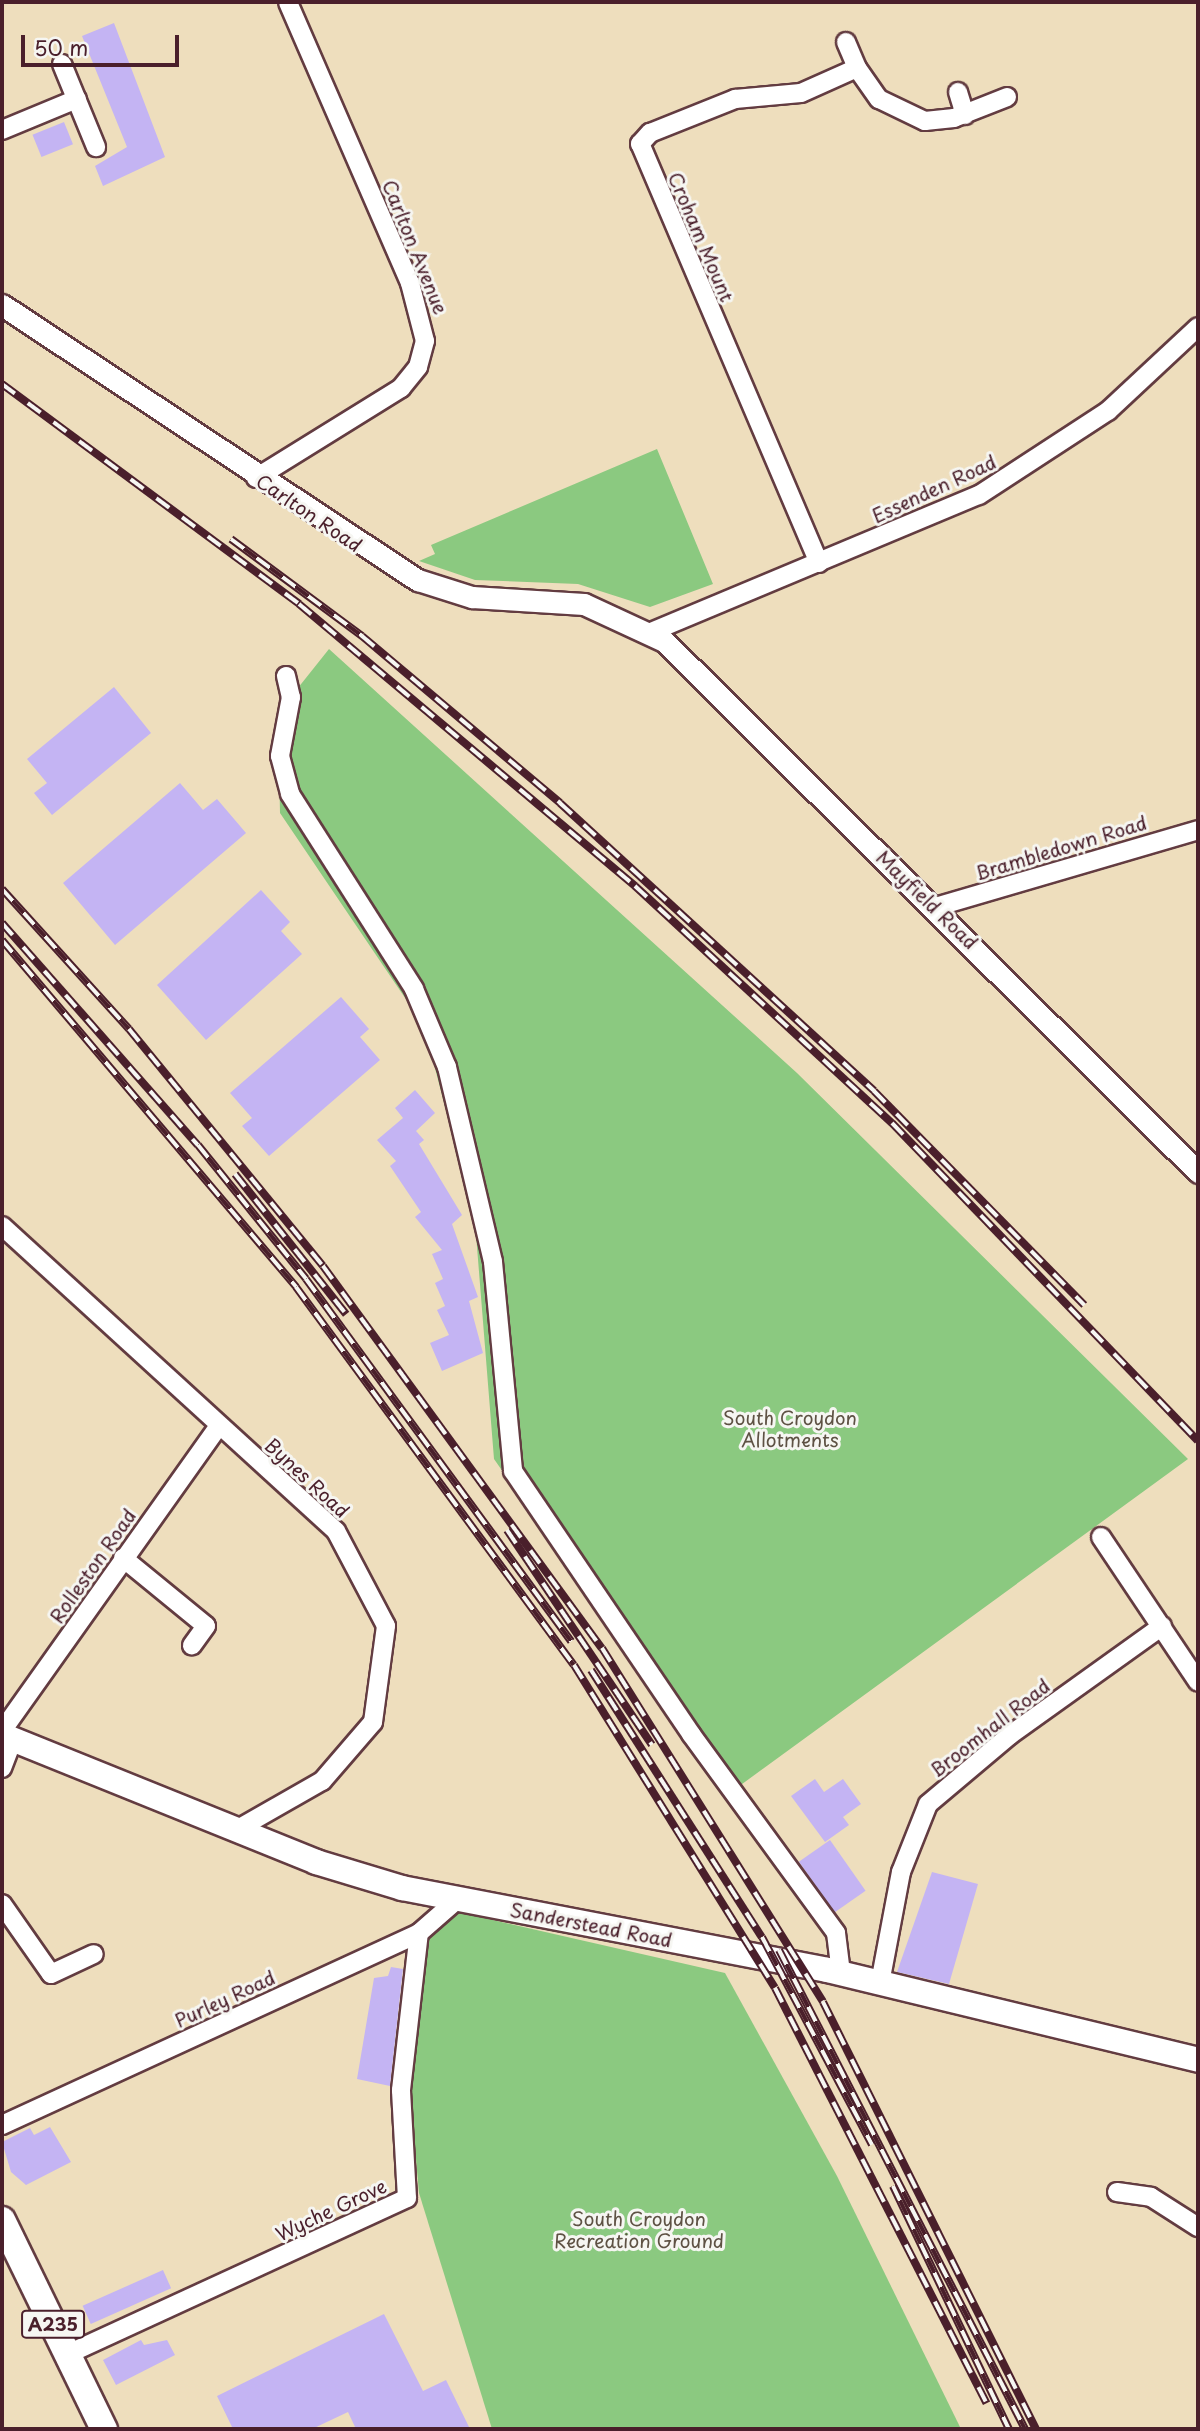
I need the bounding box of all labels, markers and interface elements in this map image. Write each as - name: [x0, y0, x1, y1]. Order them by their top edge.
- scale bar: [24, 21, 182, 65]
- text: 50 m: [34, 31, 88, 63]
- street label: Croham Mount: [663, 169, 739, 305]
- street label: Carlton Avenue: [378, 178, 452, 316]
- street label: Essenden Road: [868, 450, 1000, 528]
- street label: Carlton Road: [252, 470, 366, 556]
- street label: Brambledown Road: [973, 811, 1149, 885]
- street label: Mayfield Road: [871, 846, 983, 954]
- park label: South Croydon Allotments: [722, 1407, 858, 1451]
- street label: Bynes Road: [260, 1433, 354, 1523]
- street label: Rolleston Road: [45, 1504, 141, 1628]
- street label: Broomhall Road: [925, 1674, 1055, 1782]
- street label: Sanderstead Road: [508, 1898, 674, 1952]
- street label: Purley Road: [170, 1965, 280, 2033]
- street label: Wyche Grove: [271, 2174, 391, 2246]
- park label: South Croydon Recreation Ground: [554, 2208, 724, 2252]
- road number: A235: [20, 2310, 86, 2338]

